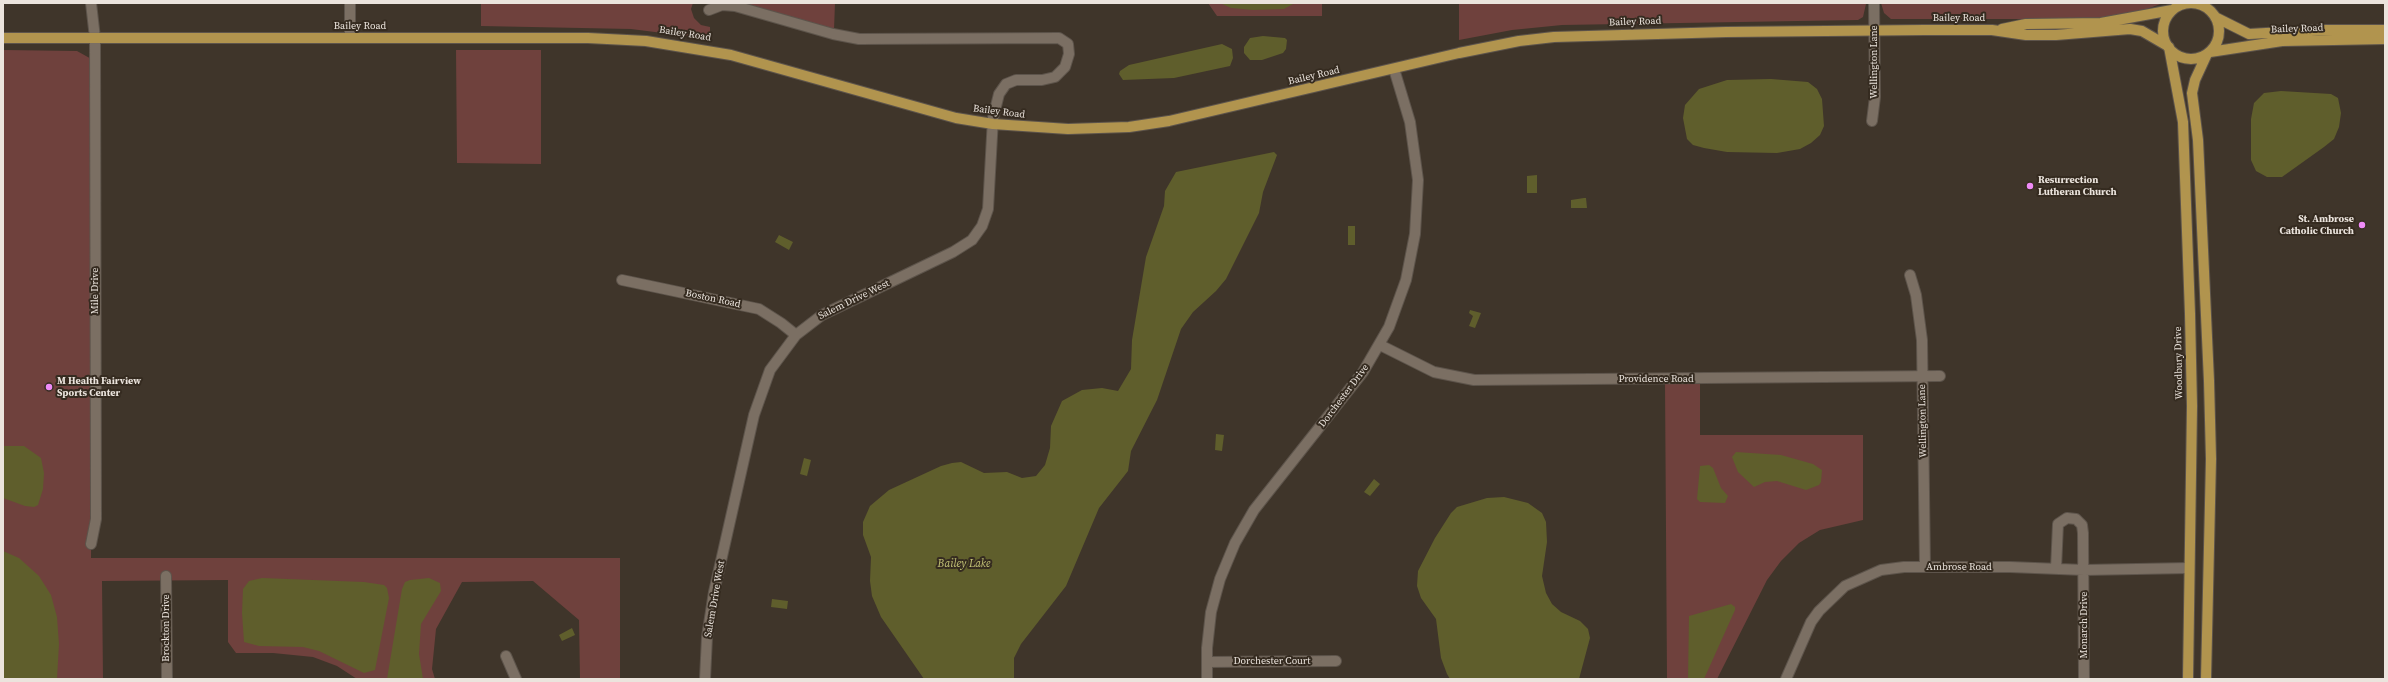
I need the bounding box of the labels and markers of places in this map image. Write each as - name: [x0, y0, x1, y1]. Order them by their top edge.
- place label: Resurrection Lutheran Church: [2038, 174, 2117, 198]
- marker: Resurrection Lutheran Church: [2025, 181, 2035, 191]
- place label: St. Ambrose Catholic Church: [2279, 213, 2354, 236]
- marker: St. Ambrose Catholic Church: [2357, 220, 2367, 230]
- place label: M Health Fairview Sports Center: [57, 375, 141, 398]
- marker: M Health Fairview Sports Center: [44, 382, 54, 392]

